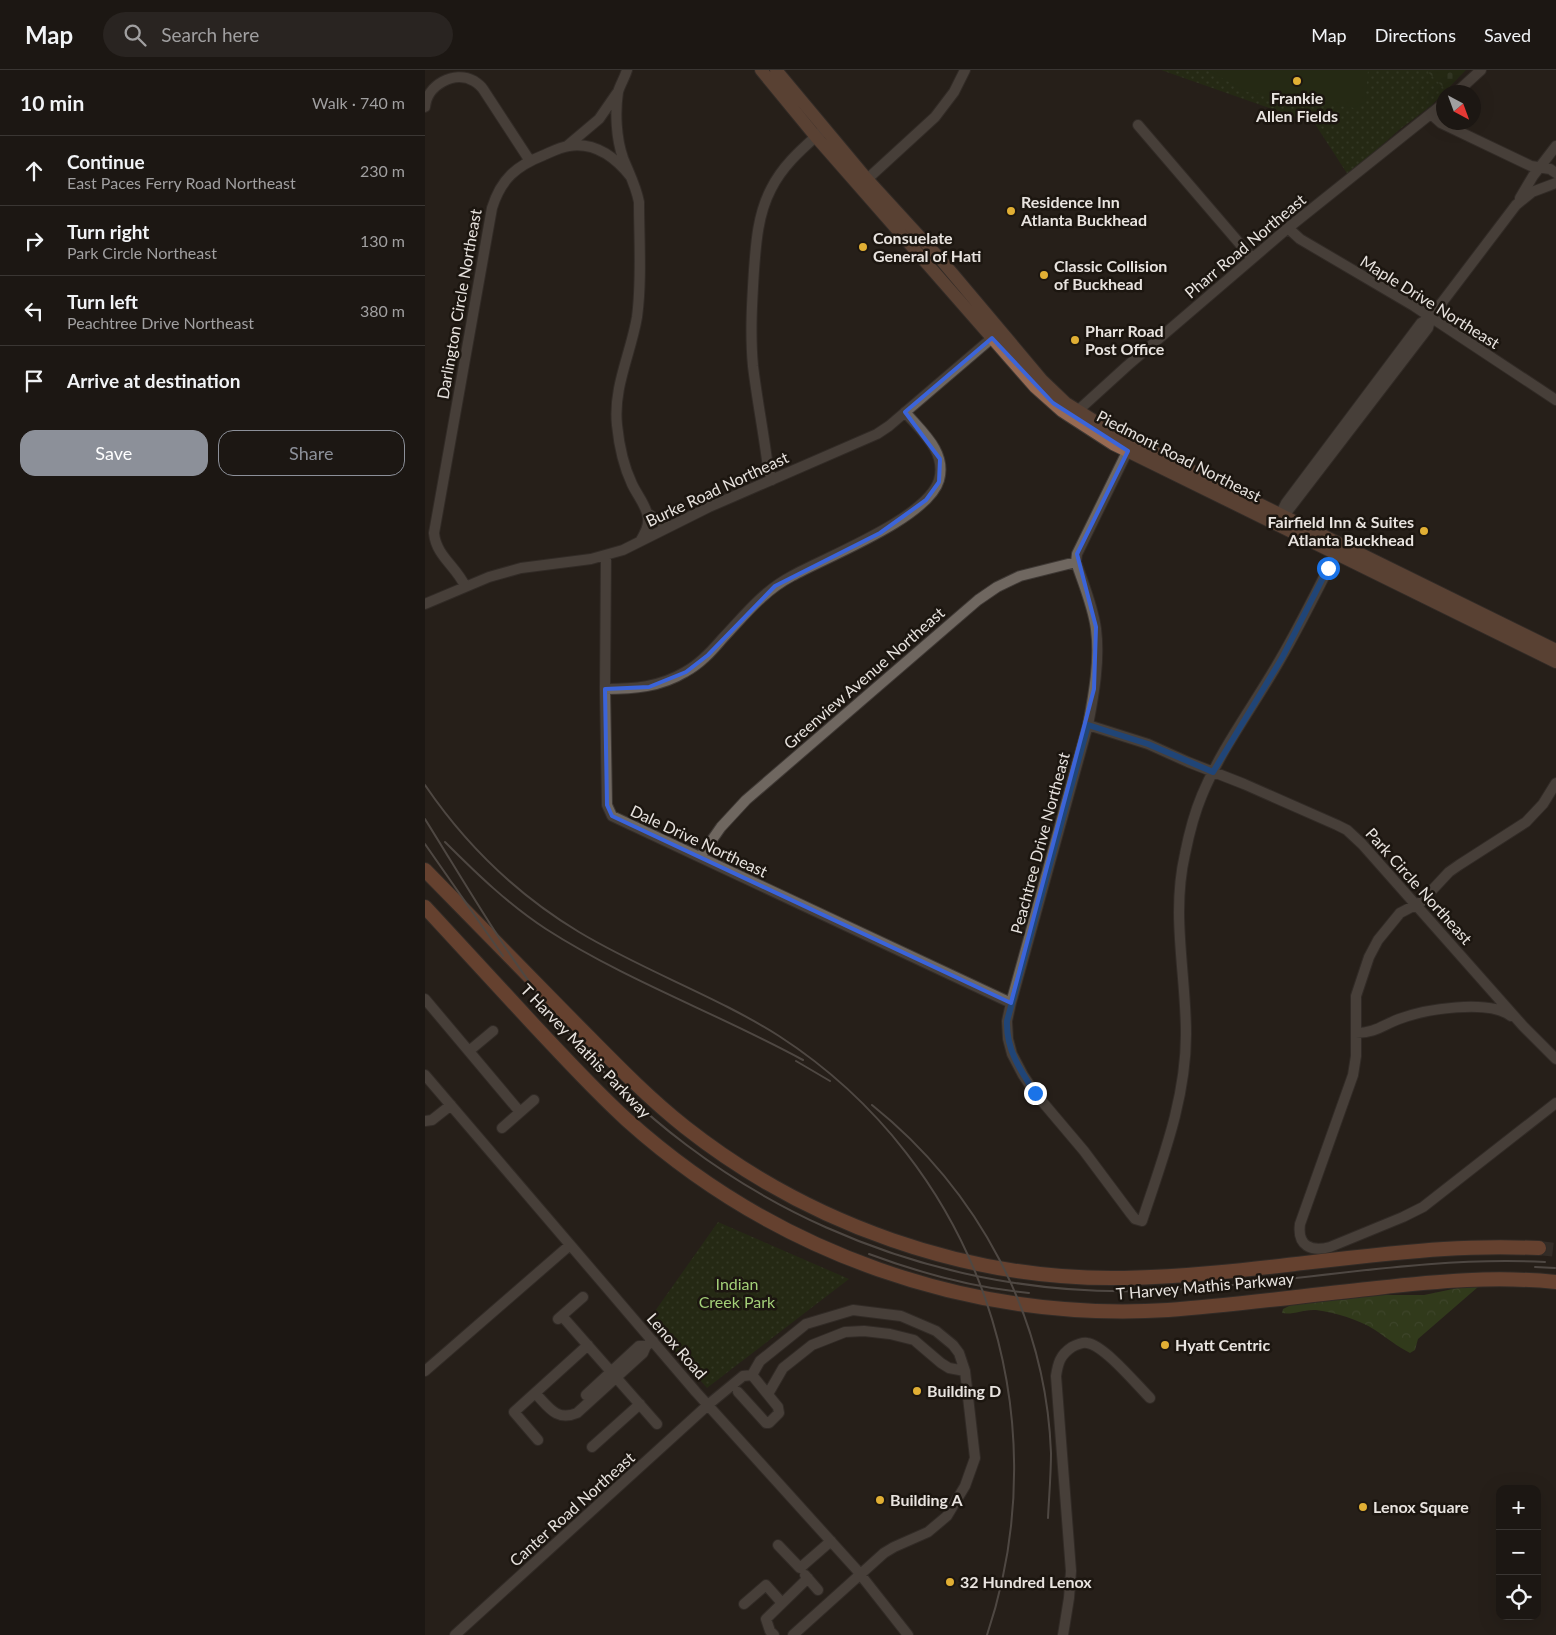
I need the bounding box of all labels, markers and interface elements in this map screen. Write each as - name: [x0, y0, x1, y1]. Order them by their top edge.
- search box: [103, 12, 453, 57]
- text: Map: [25, 20, 73, 49]
- icon: search: [121, 21, 149, 49]
- text: Search here: [161, 23, 259, 46]
- text: Map: [1311, 24, 1347, 46]
- text: Directions: [1375, 24, 1456, 46]
- text: Saved: [1484, 24, 1531, 46]
- marker: Frankie Allen Fields: [1291, 75, 1303, 87]
- north arrow: [1436, 85, 1481, 130]
- place label: Frankie Allen Fields: [1255, 88, 1338, 125]
- text: 10 min: [20, 90, 84, 115]
- text: Walk · 740 m: [312, 93, 405, 112]
- text: Continue: [67, 150, 145, 173]
- icon: ahead: [20, 157, 48, 185]
- text: 230 m: [360, 161, 405, 180]
- text: East Paces Ferry Road Northeast: [67, 173, 296, 192]
- street label: Pharr Road Northeast: [1180, 189, 1309, 302]
- place label: Residence Inn Atlanta Buckhead: [1020, 192, 1147, 229]
- marker: Residence Inn Atlanta Buckhead: [1005, 205, 1017, 217]
- street label: Darlington Circle Northeast: [432, 207, 485, 401]
- text: Turn right: [67, 220, 149, 243]
- icon: right: [20, 227, 48, 255]
- place label: Consuelate General of Hati: [873, 228, 981, 265]
- text: 130 m: [360, 231, 405, 250]
- marker: Consuelate General of Hati: [857, 241, 869, 253]
- text: Park Circle Northeast: [67, 243, 217, 262]
- street label: Maple Drive Northeast: [1357, 251, 1504, 352]
- place label: Classic Collision of Buckhead: [1054, 256, 1167, 293]
- marker: Classic Collision of Buckhead: [1038, 269, 1050, 281]
- text: Turn left: [67, 290, 138, 313]
- icon: left: [20, 297, 48, 325]
- text: 380 m: [360, 301, 405, 320]
- text: Peachtree Drive Northeast: [67, 313, 254, 332]
- place label: Pharr Road Post Office: [1085, 321, 1165, 358]
- marker: Pharr Road Post Office: [1069, 334, 1081, 346]
- icon: arrive: [20, 367, 48, 395]
- text: Arrive at destination: [67, 369, 240, 392]
- street label: Piedmont Road Northeast: [1094, 406, 1265, 505]
- button: Save: [20, 430, 208, 476]
- button: Share: [218, 430, 405, 476]
- street label: Burke Road Northeast: [642, 447, 791, 530]
- place label: Fairfield Inn & Suites Atlanta Buckhead: [1268, 512, 1414, 549]
- marker: Fairfield Inn & Suites Atlanta Buckhead: [1418, 525, 1430, 537]
- route start: [1317, 557, 1340, 580]
- street label: Greenview Avenue Northeast: [779, 603, 948, 753]
- street label: Peachtree Drive Northeast: [1006, 750, 1073, 936]
- street label: Dale Drive Northeast: [628, 800, 771, 881]
- street label: Park Circle Northeast: [1362, 824, 1477, 948]
- street label: T Harvey Mathis Parkway: [517, 980, 656, 1122]
- route end: [1024, 1082, 1047, 1105]
- street label: T Harvey Mathis Parkway: [1115, 1268, 1296, 1303]
- park label: Indian Creek Park: [699, 1274, 776, 1311]
- street label: Lenox Road: [644, 1309, 711, 1383]
- place label: Hyatt Centric: [1175, 1335, 1270, 1354]
- marker: Hyatt Centric: [1159, 1339, 1171, 1351]
- place label: Building D: [927, 1381, 1001, 1400]
- marker: Building D: [911, 1385, 923, 1397]
- street label: Canter Road Northeast: [505, 1447, 638, 1570]
- map controls: [1496, 1485, 1541, 1620]
- button: +: [1496, 1485, 1541, 1530]
- place label: Building A: [890, 1490, 963, 1509]
- marker: Building A: [874, 1494, 886, 1506]
- place label: Lenox Square: [1373, 1497, 1469, 1516]
- marker: Lenox Square: [1357, 1501, 1369, 1513]
- button: −: [1496, 1530, 1541, 1575]
- place label: 32 Hundred Lenox: [960, 1572, 1092, 1591]
- button: locate: [1496, 1575, 1541, 1620]
- marker: 32 Hundred Lenox: [944, 1576, 956, 1588]

